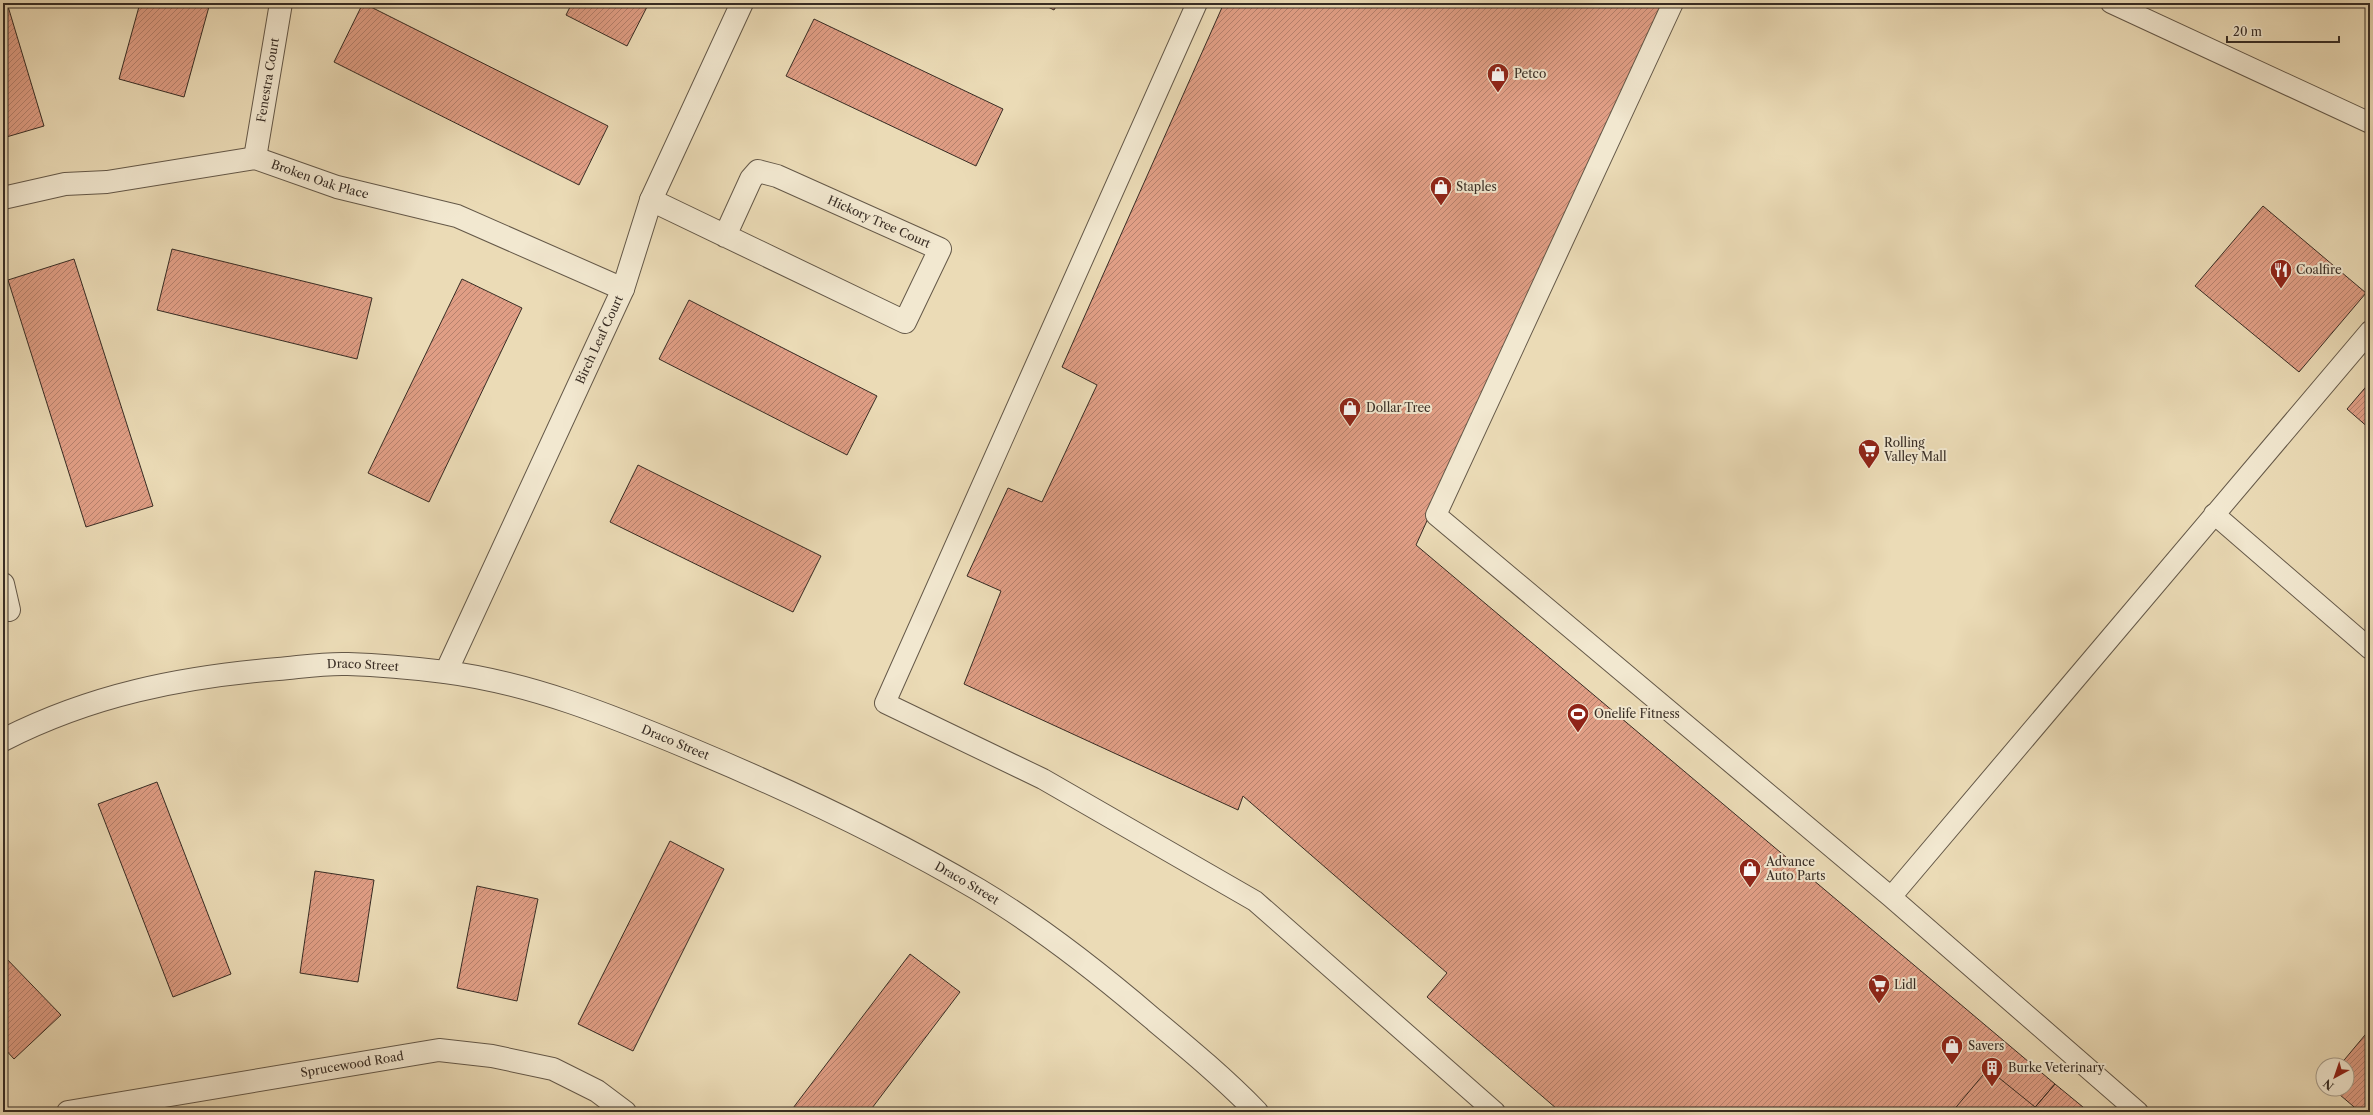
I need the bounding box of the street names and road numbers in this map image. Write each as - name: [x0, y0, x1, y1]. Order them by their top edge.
- street label: Fenestra Court: [253, 36, 282, 123]
- street label: Broken Oak Place: [269, 156, 371, 201]
- street label: Hickory Tree Court: [825, 192, 934, 251]
- street label: Birch Leaf Court: [572, 292, 626, 386]
- street label: Draco Street: [327, 656, 400, 674]
- street label: Draco Street: [639, 721, 712, 763]
- street label: Draco Street: [932, 858, 1003, 908]
- street label: Sprucewood Road: [299, 1048, 405, 1080]

